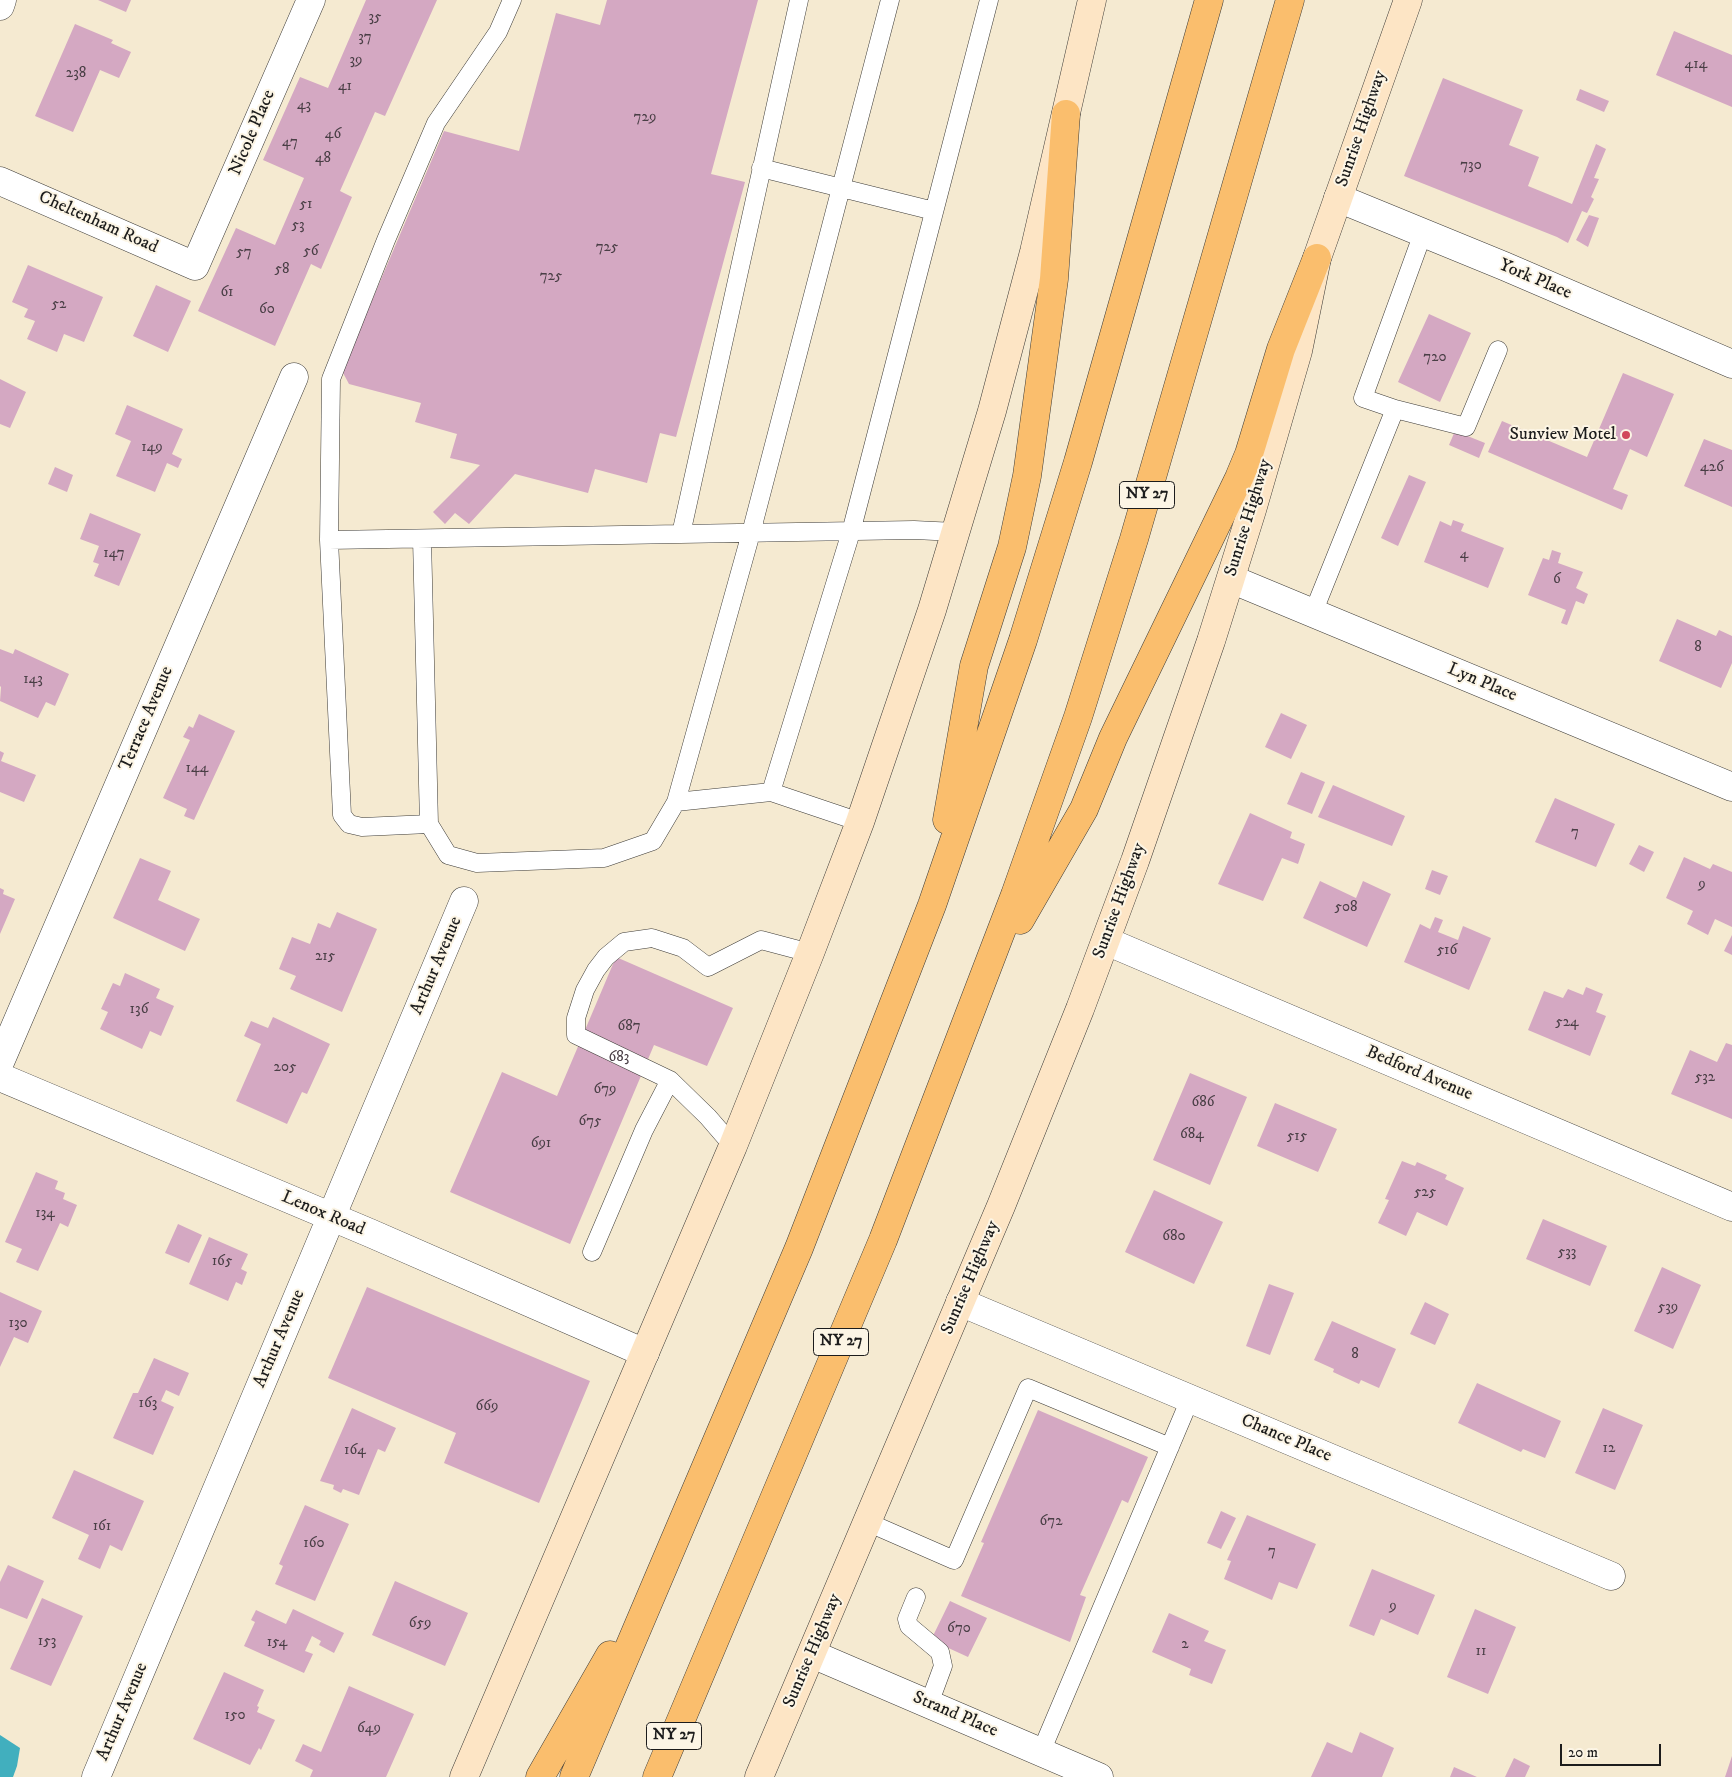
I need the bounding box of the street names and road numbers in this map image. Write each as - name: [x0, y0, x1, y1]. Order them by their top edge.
- street label: Sunrise Highway: [1332, 68, 1392, 190]
- street label: Nicole Place: [225, 87, 281, 179]
- street label: Cheltenham Road: [35, 187, 161, 259]
- street label: York Place: [1495, 255, 1575, 305]
- street label: Sunrise Highway: [1221, 457, 1277, 579]
- road number: NY 27: [1120, 482, 1174, 508]
- street label: Lyn Place: [1444, 659, 1520, 707]
- street label: Terrace Avenue: [115, 664, 179, 774]
- street label: Sunrise Highway: [1089, 840, 1151, 962]
- street label: Arthur Avenue: [407, 914, 467, 1018]
- street label: Bedford Avenue: [1363, 1042, 1475, 1106]
- street label: Lenox Road: [278, 1187, 368, 1241]
- street label: Sunrise Highway: [937, 1218, 1005, 1338]
- street label: Arthur Avenue: [250, 1287, 310, 1391]
- road number: NY 27: [814, 1328, 868, 1355]
- street label: Chance Place: [1238, 1410, 1334, 1468]
- street label: Sunrise Highway: [779, 1591, 847, 1711]
- street label: Arthur Avenue: [93, 1660, 153, 1764]
- street label: Strand Place: [909, 1687, 1001, 1743]
- road number: NY 27: [646, 1722, 702, 1750]

